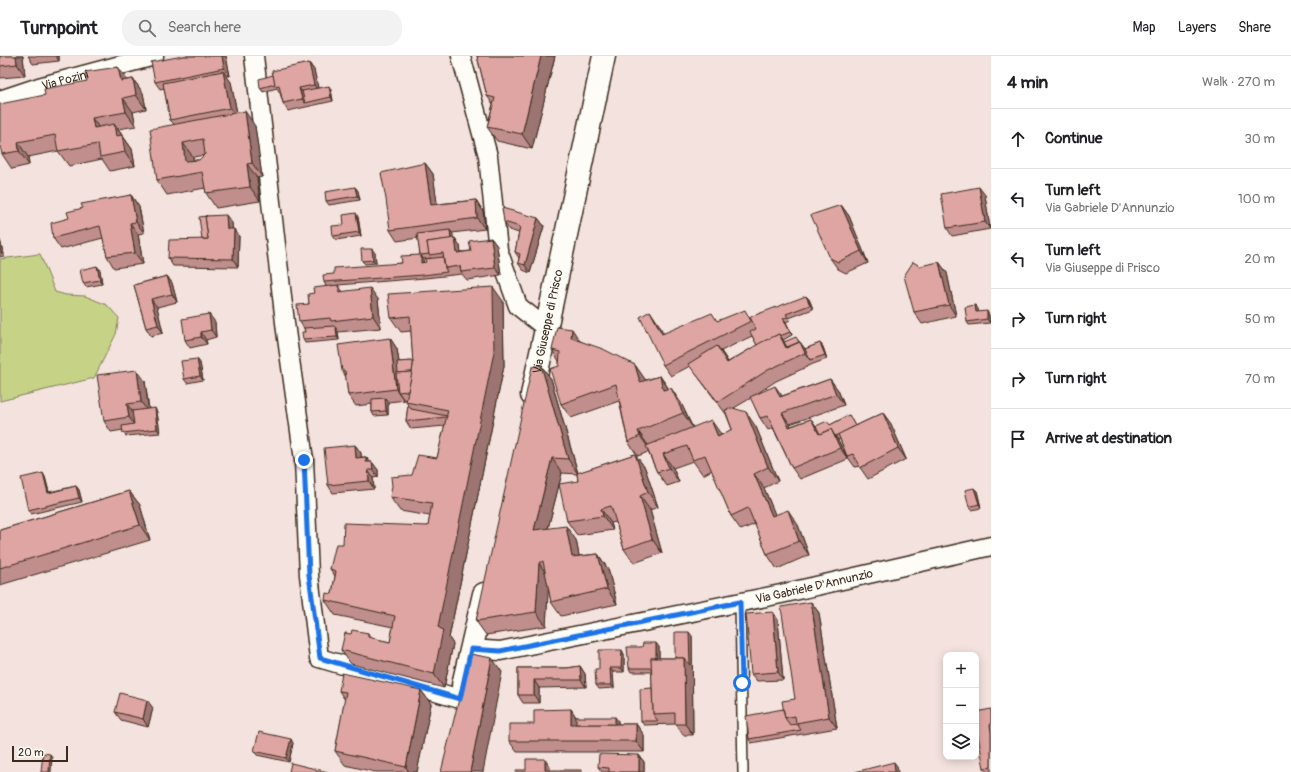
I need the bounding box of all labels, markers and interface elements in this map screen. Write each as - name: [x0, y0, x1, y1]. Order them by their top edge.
- search box: [122, 10, 402, 46]
- text: Turnpoint: [20, 16, 98, 40]
- icon: search: [136, 17, 158, 39]
- text: Search here: [168, 18, 241, 37]
- text: Map: [1133, 19, 1156, 36]
- text: Layers: [1178, 19, 1216, 36]
- text: Share: [1238, 19, 1271, 36]
- street label: Via Pozini: [40, 67, 90, 94]
- text: 4 min: [1007, 72, 1048, 93]
- text: Walk · 270 m: [1202, 74, 1275, 90]
- icon: ahead: [1007, 128, 1029, 150]
- text: Continue: [1045, 129, 1103, 148]
- text: 30 m: [1245, 131, 1275, 147]
- text: Turn left: [1045, 181, 1101, 200]
- icon: left: [1007, 188, 1029, 210]
- text: 100 m: [1238, 191, 1275, 207]
- text: Via Gabriele D'Annunzio: [1045, 200, 1175, 216]
- text: Turn left: [1045, 241, 1101, 260]
- icon: left: [1007, 248, 1029, 270]
- text: 20 m: [1244, 251, 1275, 267]
- text: Via Giuseppe di Prisco: [1045, 260, 1160, 276]
- street label: Via Giuseppe di Prisco: [530, 268, 567, 375]
- icon: right: [1007, 308, 1029, 330]
- text: Turn right: [1045, 309, 1106, 328]
- text: 50 m: [1245, 311, 1275, 327]
- icon: right: [1007, 368, 1029, 390]
- text: Turn right: [1045, 369, 1106, 388]
- text: 70 m: [1245, 371, 1275, 387]
- icon: arrive: [1007, 428, 1029, 450]
- text: Arrive at destination: [1045, 429, 1172, 448]
- route end: [295, 451, 313, 469]
- street label: Via Gabriele D'Annunzio: [754, 566, 875, 607]
- map controls: [943, 652, 979, 760]
- button: +: [943, 652, 979, 688]
- route start: [733, 674, 751, 692]
- button: −: [943, 688, 979, 724]
- button: layers: [943, 724, 979, 760]
- scale bar: [12, 744, 68, 763]
- text: 20 m: [18, 746, 44, 759]

